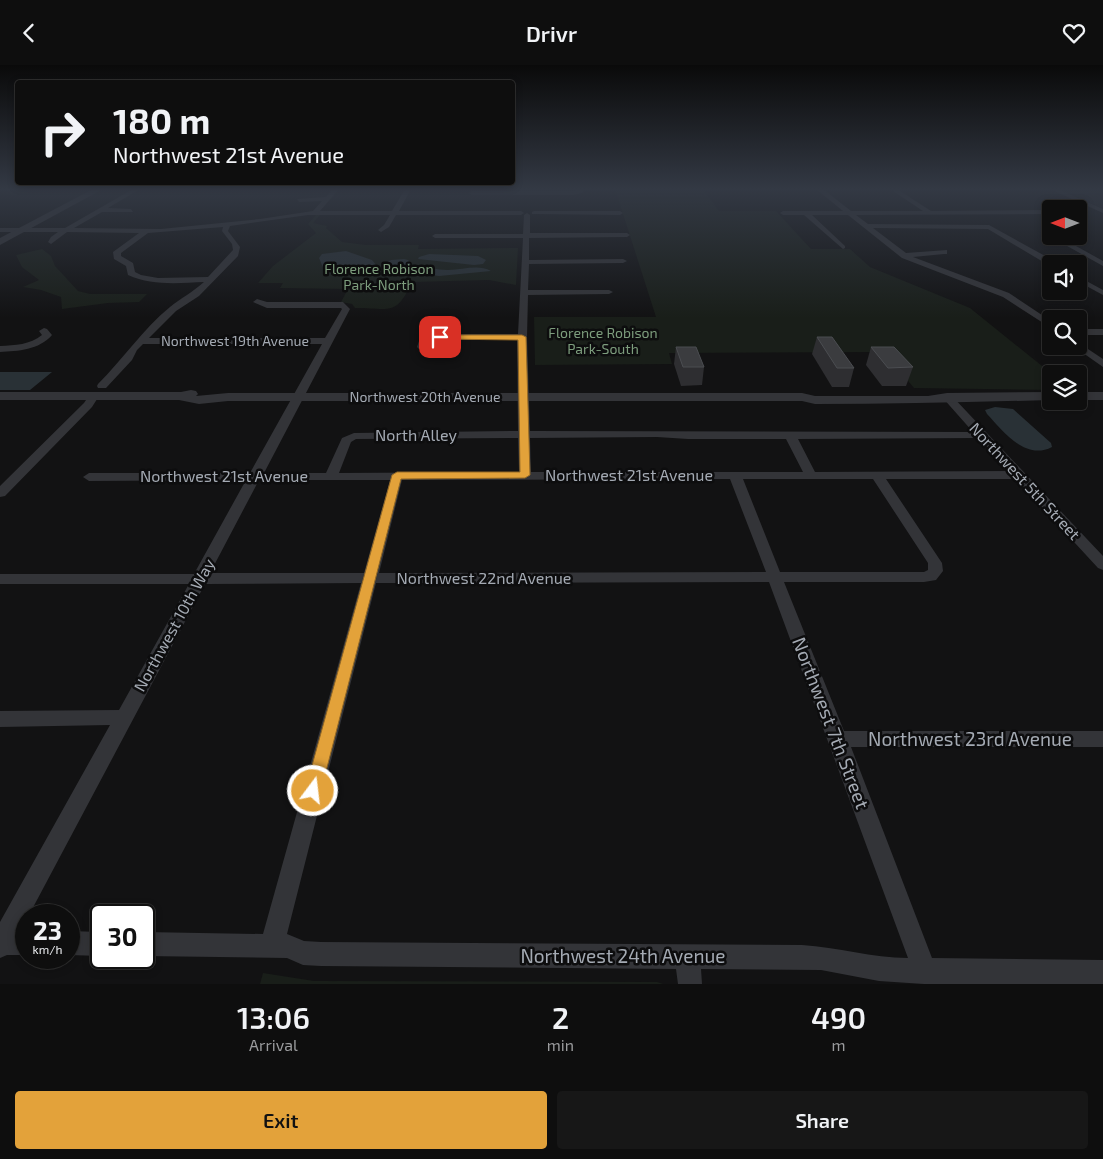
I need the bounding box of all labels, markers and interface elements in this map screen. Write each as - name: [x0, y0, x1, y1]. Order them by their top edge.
- icon: back: [15, 19, 43, 47]
- icon: heart: [1060, 19, 1088, 47]
- text: Drivr: [526, 20, 577, 46]
- text: 180 m: [113, 99, 210, 141]
- icon: right: [30, 100, 95, 165]
- text: Northwest 21st Avenue: [113, 141, 344, 167]
- north arrow: [1042, 200, 1088, 245]
- map controls: [1042, 200, 1087, 410]
- button: sound: [1042, 255, 1087, 300]
- park label: Florence Robison Park-North: [324, 260, 434, 293]
- button: search: [1042, 310, 1087, 355]
- pin: [419, 316, 461, 358]
- icon: arrive: [426, 323, 454, 351]
- park label: Florence Robison Park-South: [548, 324, 658, 357]
- street label: Northwest 19th Avenue: [161, 332, 309, 349]
- button: layers: [1042, 365, 1087, 410]
- street label: Northwest 20th Avenue: [350, 388, 500, 405]
- street label: Northwest 5th Street: [966, 418, 1085, 543]
- street label: North Alley: [375, 425, 457, 444]
- street label: Northwest 21st Avenue: [545, 465, 713, 484]
- street label: Northwest 21st Avenue: [140, 466, 308, 485]
- street label: Northwest 10th Way: [129, 555, 218, 694]
- street label: Northwest 22nd Avenue: [397, 568, 571, 587]
- street label: Northwest 7th Street: [788, 634, 875, 812]
- street label: Northwest 23rd Avenue: [868, 727, 1072, 750]
- position arrow: [286, 764, 338, 816]
- speed limit sign: 30: [90, 904, 155, 969]
- text: 23: [33, 915, 62, 945]
- text: km/h: [33, 942, 62, 956]
- street label: Northwest 24th Avenue: [520, 944, 726, 967]
- text: 13:06: [237, 999, 310, 1035]
- text: 2: [552, 999, 569, 1035]
- text: 490: [811, 999, 866, 1035]
- text: Arrival: [249, 1035, 298, 1054]
- text: min: [547, 1035, 574, 1054]
- text: m: [832, 1035, 846, 1054]
- button: Exit: [15, 1091, 547, 1149]
- button: Share: [557, 1091, 1088, 1149]

